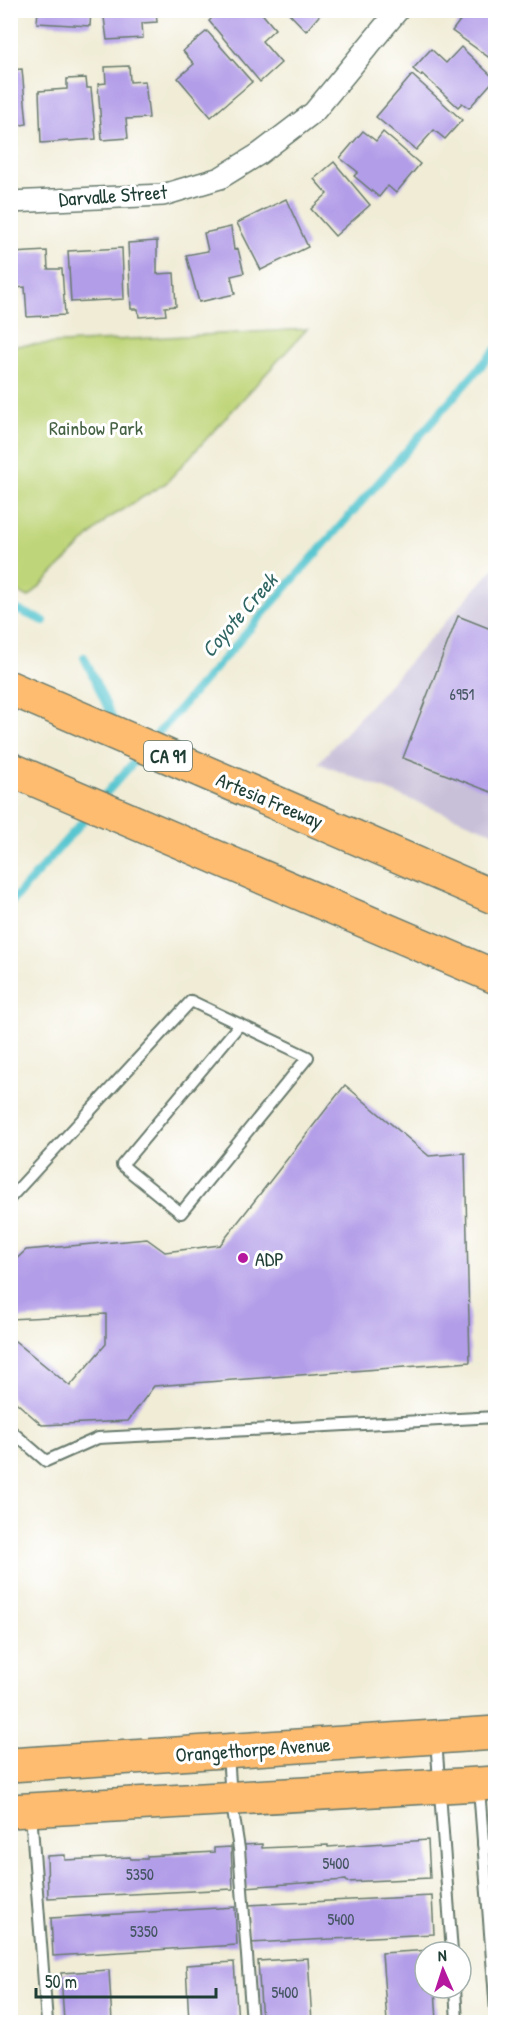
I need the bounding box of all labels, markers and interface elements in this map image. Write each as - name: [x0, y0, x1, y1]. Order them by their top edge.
- street label: Darvalle Street: [58, 178, 169, 212]
- park label: Rainbow Park: [49, 414, 143, 441]
- water label: Coyote Creek: [194, 565, 285, 663]
- house number: 6951: [450, 683, 475, 705]
- road number: CA 91: [144, 741, 192, 771]
- street label: Artesia Freeway: [212, 765, 328, 835]
- place label: ADP: [255, 1245, 284, 1272]
- marker: ADP: [236, 1251, 250, 1265]
- street label: Orangethorpe Avenue: [175, 1730, 332, 1768]
- house number: 5400: [322, 1852, 350, 1874]
- house number: 5350: [126, 1863, 154, 1885]
- house number: 5400: [327, 1908, 355, 1930]
- house number: 5350: [130, 1920, 158, 1942]
- north arrow: [413, 1940, 473, 2000]
- text: N: [437, 1944, 448, 1966]
- scale bar: [36, 1961, 216, 1999]
- text: 50 m: [45, 1969, 77, 1994]
- house number: 5400: [271, 1981, 299, 2003]

